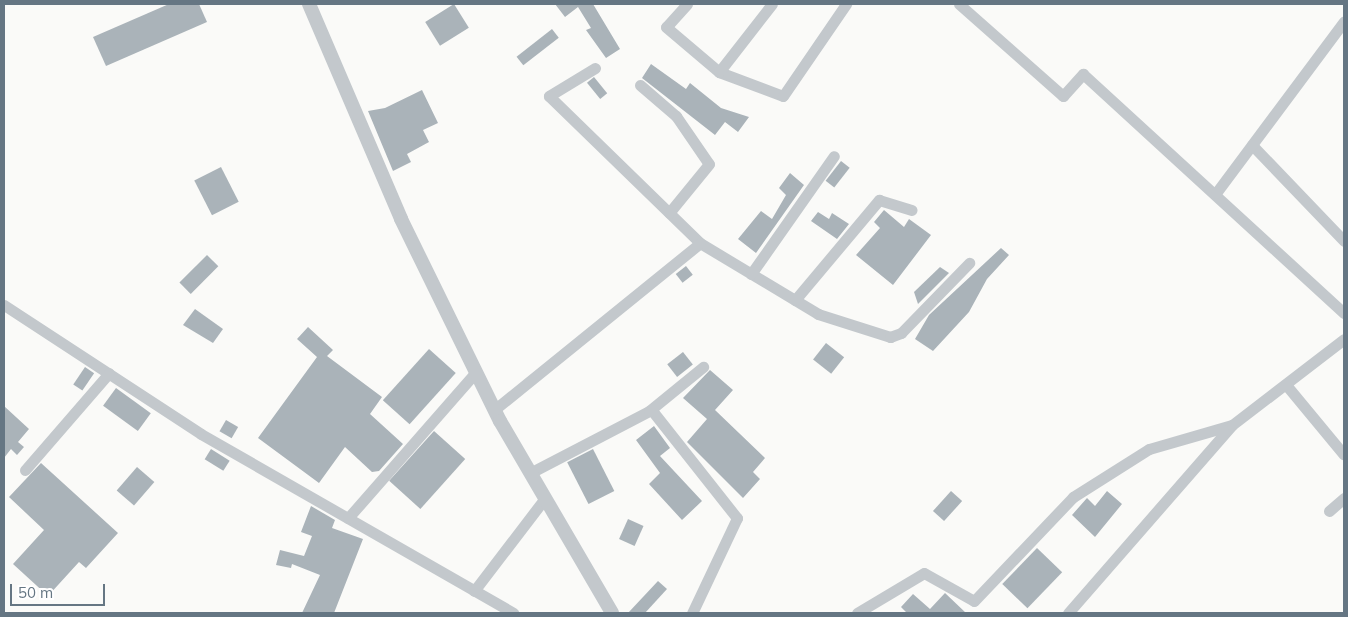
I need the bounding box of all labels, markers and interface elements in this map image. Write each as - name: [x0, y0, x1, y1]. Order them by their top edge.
- scale bar: [12, 574, 108, 606]
- text: 50 m: [18, 583, 53, 602]

